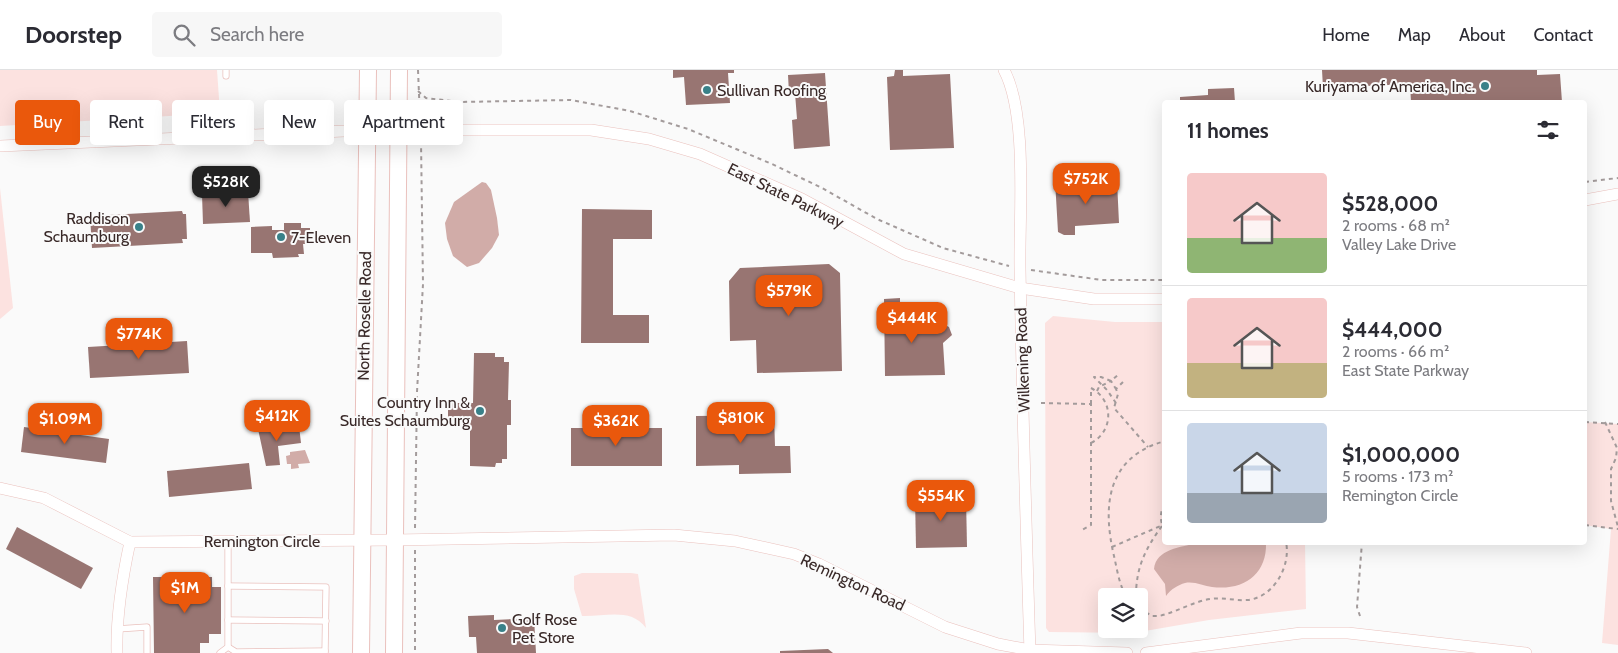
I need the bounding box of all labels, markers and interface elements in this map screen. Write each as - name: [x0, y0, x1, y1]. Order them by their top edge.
- search box: [152, 12, 502, 57]
- text: Doorstep: [25, 20, 122, 49]
- icon: search: [170, 21, 198, 49]
- text: Search here: [210, 23, 304, 46]
- text: Home: [1322, 24, 1370, 46]
- text: Map: [1398, 24, 1431, 46]
- text: About: [1459, 24, 1505, 46]
- text: Contact: [1533, 24, 1593, 46]
- place label: Kuriyama of America, Inc.: [1305, 77, 1475, 96]
- marker: Kuriyama of America, Inc.: [1479, 80, 1491, 92]
- place label: Sullivan Roofing: [717, 81, 827, 100]
- marker: Sullivan Roofing: [701, 84, 713, 96]
- chip: Buy: [15, 100, 80, 145]
- chip: Rent: [90, 100, 162, 145]
- chip: Filters: [172, 100, 254, 145]
- chip: New: [264, 100, 334, 145]
- chip: Apartment: [344, 100, 463, 145]
- icon: filters: [1534, 116, 1562, 144]
- text: 11 homes: [1187, 118, 1269, 143]
- street label: East State Parkway: [724, 159, 847, 232]
- pin: $752K: [1051, 162, 1121, 205]
- pin: $528K: [191, 166, 261, 208]
- text: $752K: [1064, 169, 1108, 188]
- text: $528K: [203, 172, 249, 191]
- text: $528,000: [1342, 191, 1438, 216]
- icon: home: [1227, 193, 1287, 253]
- place label: Raddison Schaumburg: [43, 209, 130, 246]
- text: 2 rooms · 68 m²: [1342, 216, 1450, 235]
- marker: Raddison Schaumburg: [133, 221, 145, 233]
- place label: 7-Eleven: [291, 228, 351, 247]
- marker: 7-Eleven: [275, 231, 287, 243]
- text: Valley Lake Drive: [1342, 235, 1456, 254]
- street label: North Roselle Road: [354, 251, 375, 381]
- pin: $579K: [754, 274, 824, 317]
- text: $579K: [766, 281, 812, 300]
- pin: $444K: [877, 302, 947, 344]
- street label: Wilkening Road: [1011, 307, 1034, 413]
- text: $444K: [887, 308, 937, 327]
- text: $444,000: [1342, 317, 1442, 342]
- pin: $774K: [104, 318, 174, 360]
- icon: home: [1227, 318, 1287, 378]
- text: $774K: [116, 324, 162, 343]
- text: 2 rooms · 66 m²: [1342, 342, 1449, 361]
- text: East State Parkway: [1342, 361, 1469, 380]
- place label: Country Inn & Suites Schaumburg: [340, 393, 471, 430]
- pin: $412K: [242, 400, 312, 442]
- pin: $1.09M: [24, 402, 106, 445]
- pin: $810K: [706, 402, 776, 444]
- pin: $362K: [581, 404, 651, 447]
- marker: Country Inn & Suites Schaumburg: [474, 405, 486, 417]
- text: $412K: [255, 406, 299, 425]
- text: $810K: [718, 408, 764, 427]
- text: $1.09M: [39, 409, 91, 428]
- text: $362K: [593, 411, 639, 430]
- text: $1,000,000: [1342, 442, 1460, 467]
- icon: home: [1227, 443, 1287, 503]
- text: 5 rooms · 173 m²: [1342, 467, 1453, 486]
- pin: $554K: [906, 480, 976, 522]
- text: $554K: [918, 486, 964, 505]
- text: Remington Circle: [1342, 486, 1458, 505]
- street label: Remington Circle: [204, 532, 320, 551]
- street label: Remington Road: [797, 550, 908, 615]
- pin: $1M: [161, 572, 209, 614]
- text: $1M: [171, 578, 199, 597]
- map controls: [1098, 588, 1148, 638]
- button: layers: [1098, 588, 1148, 638]
- place label: Golf Rose Pet Store: [512, 610, 577, 647]
- marker: Golf Rose Pet Store: [496, 622, 508, 634]

